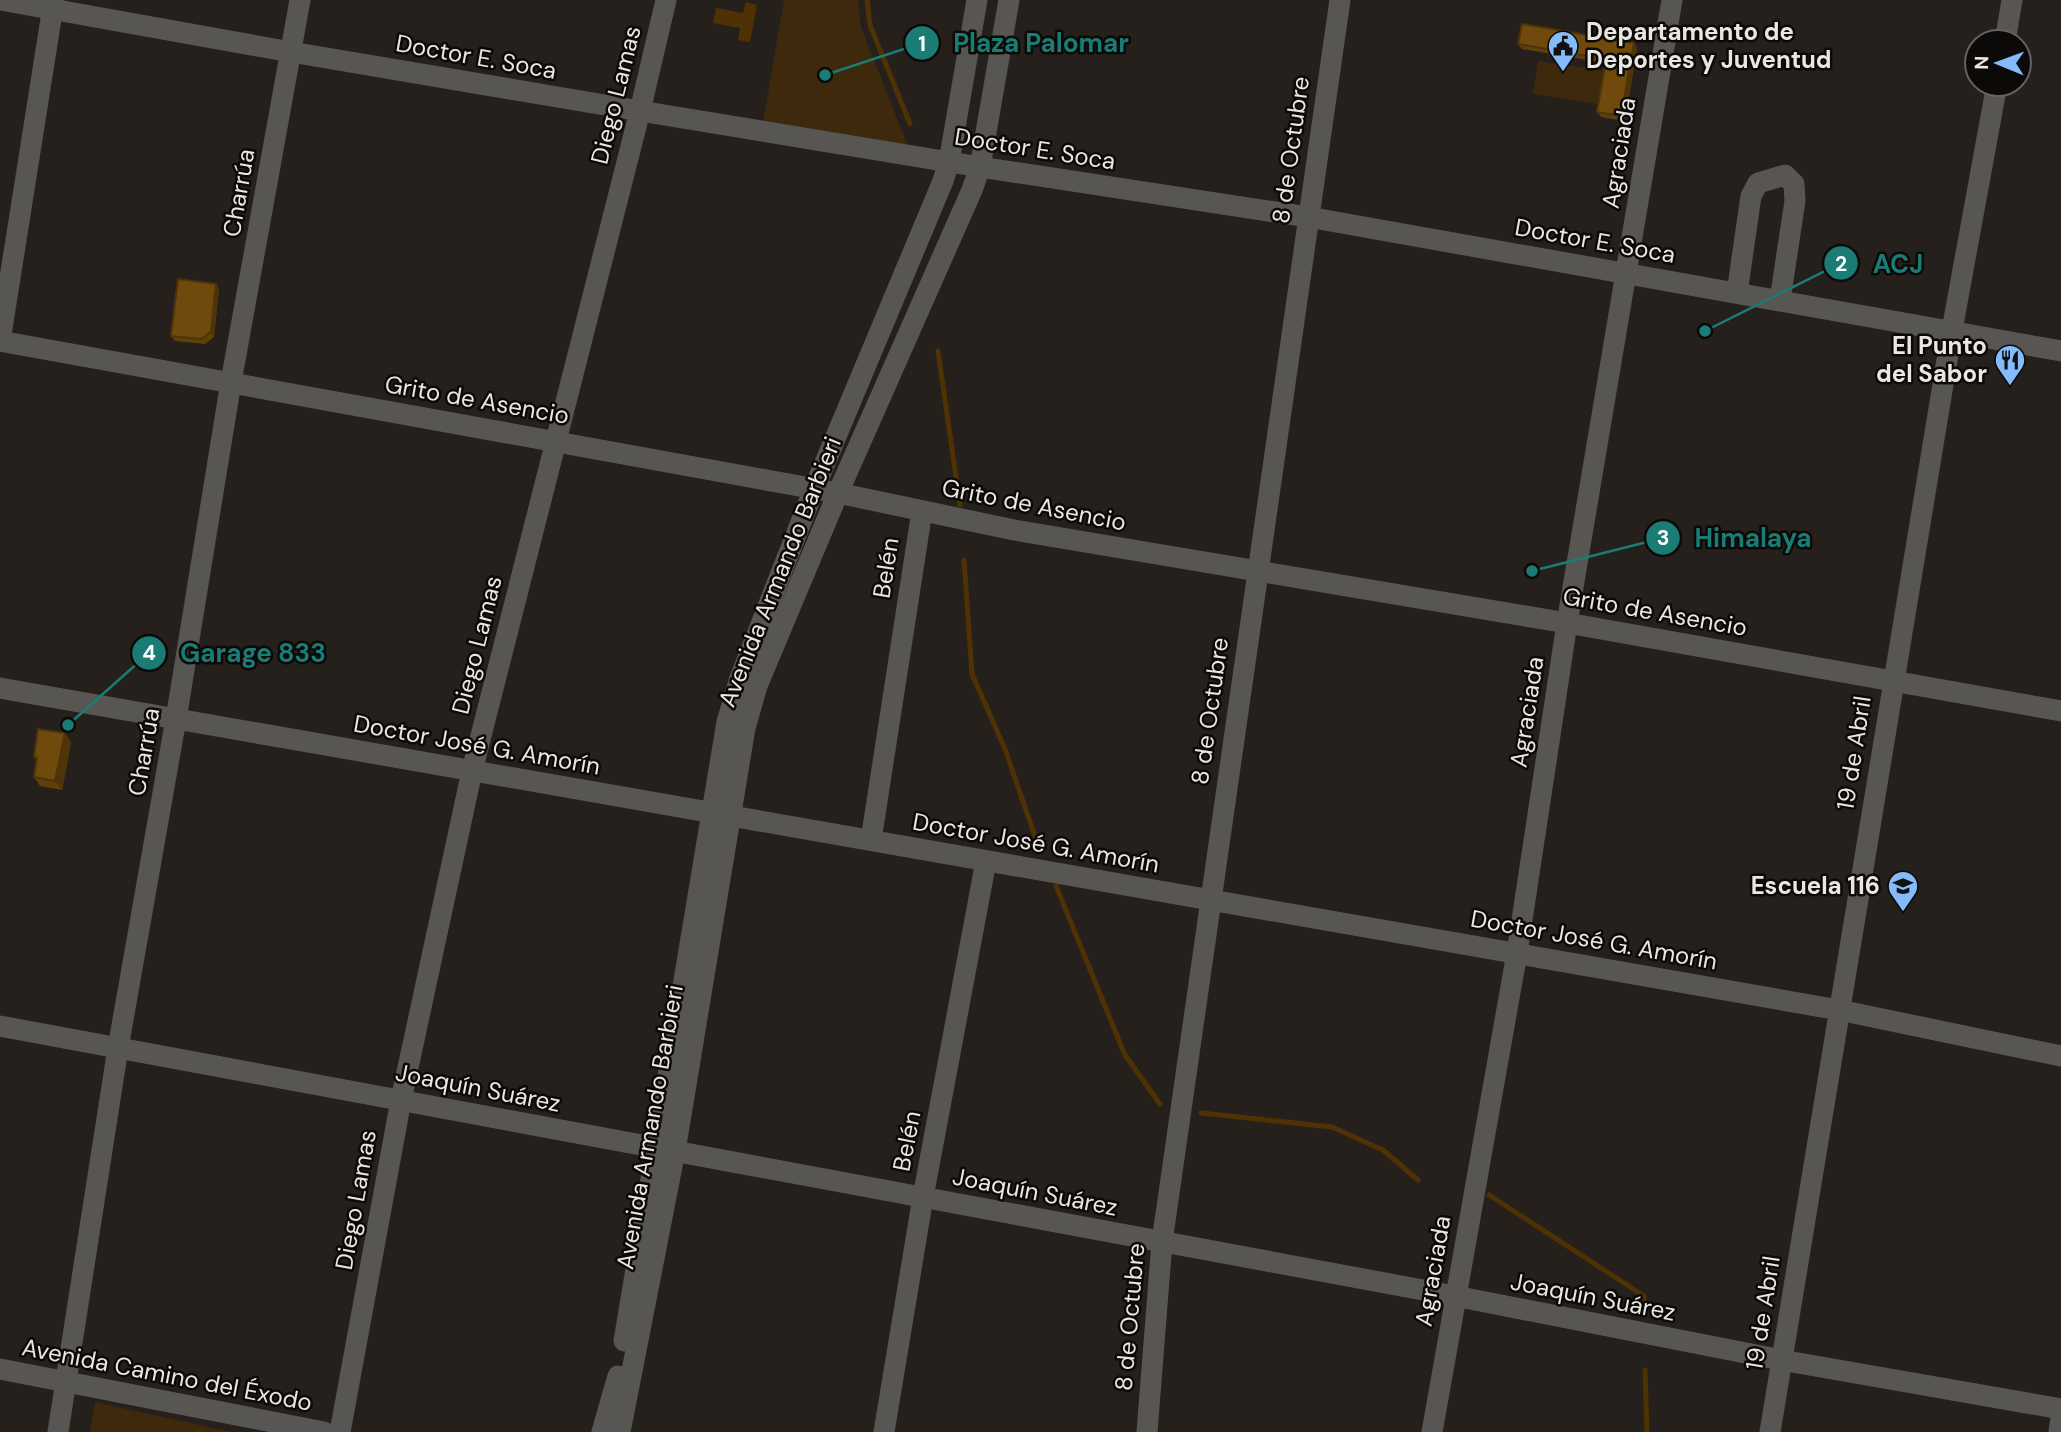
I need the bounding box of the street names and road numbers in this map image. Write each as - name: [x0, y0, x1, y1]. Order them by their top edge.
- street label: Diego Lamas: [583, 22, 648, 167]
- street label: Doctor E. Soca: [393, 27, 559, 86]
- street label: 8 de Octubre: [1265, 74, 1316, 225]
- street label: Agraciada: [1594, 95, 1643, 211]
- street label: Doctor E. Soca: [952, 120, 1118, 177]
- street label: Charrúa: [216, 147, 261, 239]
- street label: Doctor E. Soca: [1512, 211, 1678, 270]
- street label: Grito de Asencio: [382, 368, 572, 431]
- street label: Avenida Armando Barbieri: [711, 432, 848, 711]
- street label: Grito de Asencio: [940, 471, 1129, 538]
- street label: Belén: [865, 535, 906, 600]
- street label: Diego Lamas: [444, 572, 509, 717]
- street label: Grito de Asencio: [1560, 580, 1750, 643]
- street label: 8 de Octubre: [1184, 635, 1235, 786]
- street label: Agraciada: [1502, 654, 1551, 770]
- street label: 19 de Abril: [1829, 694, 1878, 812]
- street label: Charrúa: [121, 706, 166, 798]
- street label: Doctor José G. Amorín: [351, 708, 603, 781]
- street label: Doctor José G. Amorín: [910, 806, 1162, 879]
- street label: Doctor José G. Amorín: [1468, 903, 1720, 976]
- street label: Avenida Armando Barbieri: [609, 982, 690, 1272]
- street label: Joaquín Suárez: [393, 1056, 563, 1119]
- street label: Belén: [885, 1108, 928, 1174]
- street label: Diego Lamas: [328, 1128, 383, 1272]
- street label: Joaquín Suárez: [950, 1160, 1120, 1223]
- street label: Agraciada: [1408, 1213, 1457, 1329]
- street label: 8 de Octubre: [1108, 1242, 1151, 1392]
- street label: 19 de Abril: [1738, 1254, 1787, 1372]
- street label: Joaquín Suárez: [1508, 1265, 1678, 1328]
- street label: Avenida Camino del Éxodo: [19, 1331, 315, 1418]

